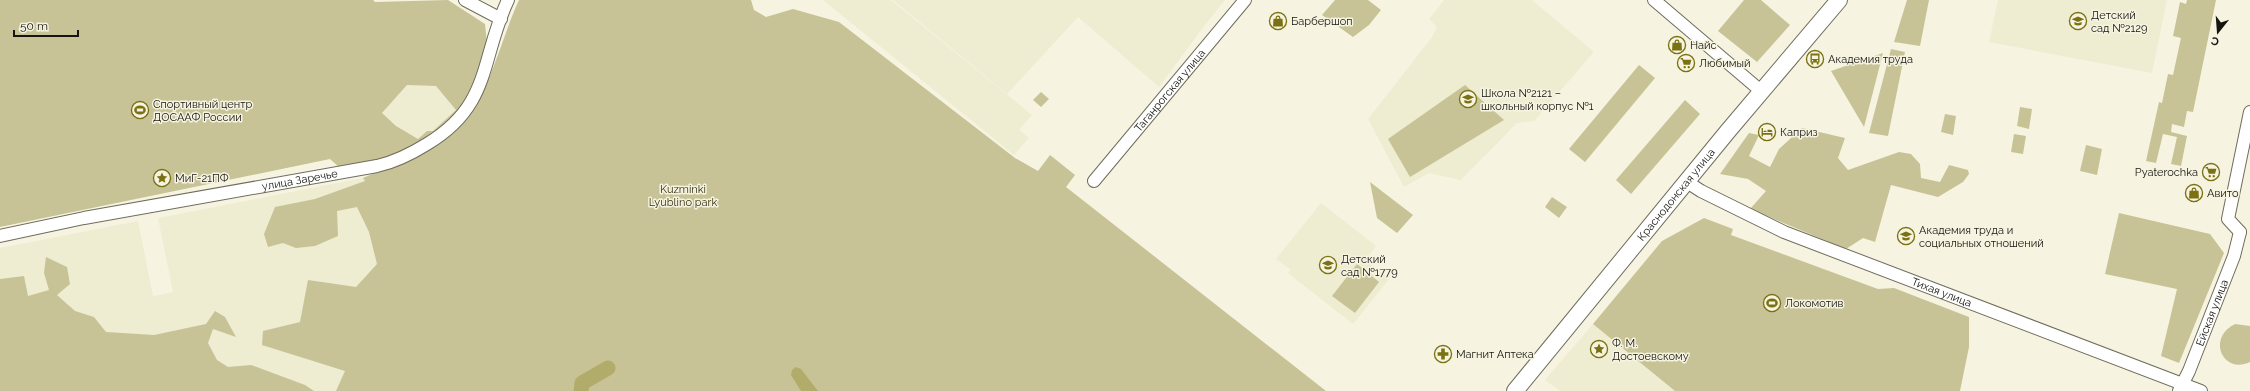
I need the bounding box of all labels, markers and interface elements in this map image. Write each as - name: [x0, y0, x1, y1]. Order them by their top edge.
- place label: Детский сад №2129: [2091, 9, 2147, 35]
- shop icon: Барбершоп: [1268, 11, 1288, 31]
- school or university icon: Детский сад №2129: [2068, 11, 2088, 31]
- scale bar: [14, 12, 78, 38]
- north arrow: [2198, 12, 2238, 52]
- place label: Барбершоп: [1291, 15, 1352, 28]
- text: 50 m: [20, 19, 48, 33]
- text: С: [2209, 34, 2221, 48]
- shop icon: Найс: [1667, 35, 1687, 55]
- place label: Найс: [1690, 39, 1717, 52]
- street label: Таганрогская улица: [1131, 47, 1208, 134]
- bus stop icon: Академия труда: [1805, 49, 1825, 69]
- supermarket icon: Любимый: [1676, 53, 1696, 73]
- place label: Академия труда: [1828, 53, 1913, 66]
- place label: Любимый: [1699, 57, 1750, 70]
- place label: Школа №2121 – школьный корпус №1: [1481, 87, 1594, 113]
- school or university icon: Школа №2121 – школьный корпус №1: [1458, 89, 1478, 109]
- place label: Спортивный центр ДОСААФ России: [153, 98, 252, 124]
- sports icon: Спортивный центр ДОСААФ России: [130, 100, 150, 120]
- hotel icon: Каприз: [1757, 122, 1777, 142]
- place label: Каприз: [1780, 126, 1818, 139]
- street label: Краснодонская улица: [1634, 146, 1718, 243]
- supermarket icon: Pyaterochka: [2201, 162, 2221, 182]
- place label: Pyaterochka: [2135, 166, 2198, 179]
- street label: улица Заречье: [261, 167, 339, 193]
- place icon: МиГ-21ПФ: [152, 168, 172, 188]
- place label: МиГ-21ПФ: [175, 172, 229, 185]
- park label: Kuzminki Lyublino park: [649, 183, 717, 209]
- shop icon: Авито: [2184, 183, 2204, 203]
- place label: Авито: [2207, 187, 2239, 200]
- place label: Академия труда и социальных отношений: [1919, 224, 2044, 250]
- school or university icon: Академия труда и социальных отношений: [1896, 226, 1916, 246]
- place label: Детский сад №1779: [1341, 253, 1398, 279]
- school or university icon: Детский сад №1779: [1318, 255, 1338, 275]
- street label: Тихая улица: [1910, 275, 1974, 309]
- street label: Ейская улица: [2193, 278, 2231, 348]
- sports icon: Локомотив: [1762, 293, 1782, 313]
- place label: Локомотив: [1785, 297, 1844, 310]
- place label: Ф. М. Достоевскому: [1612, 337, 1689, 363]
- place icon: Ф. М. Достоевскому: [1589, 339, 1609, 359]
- pharmacy icon: Магнит Аптека: [1433, 344, 1453, 364]
- place label: Магнит Аптека: [1456, 348, 1534, 361]

